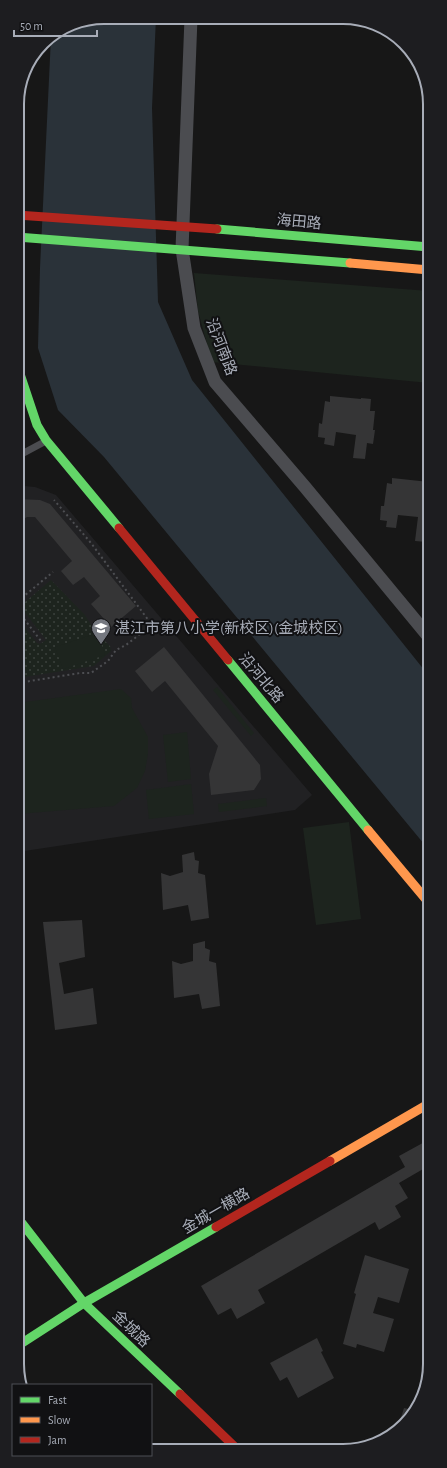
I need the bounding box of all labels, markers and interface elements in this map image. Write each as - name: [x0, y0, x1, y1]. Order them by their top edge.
- scale bar: [14, 12, 97, 38]
- text: 50 m: [20, 20, 43, 32]
- street label: 海田路: [276, 212, 322, 231]
- street label: 沿河南路: [203, 316, 240, 378]
- school or university icon: 湛江市第八小学(新校区)(金城校区): [90, 617, 112, 645]
- place label: 湛江市第八小学(新校区)(金城校区): [115, 619, 343, 636]
- street label: 沿河北路: [236, 649, 288, 706]
- street label: 金城一横路: [179, 1185, 252, 1236]
- street label: 金城路: [110, 1307, 153, 1350]
- legend: [12, 1384, 152, 1456]
- text: Fast: [48, 1394, 67, 1406]
- text: Slow: [48, 1414, 70, 1426]
- text: Jam: [48, 1434, 67, 1446]

